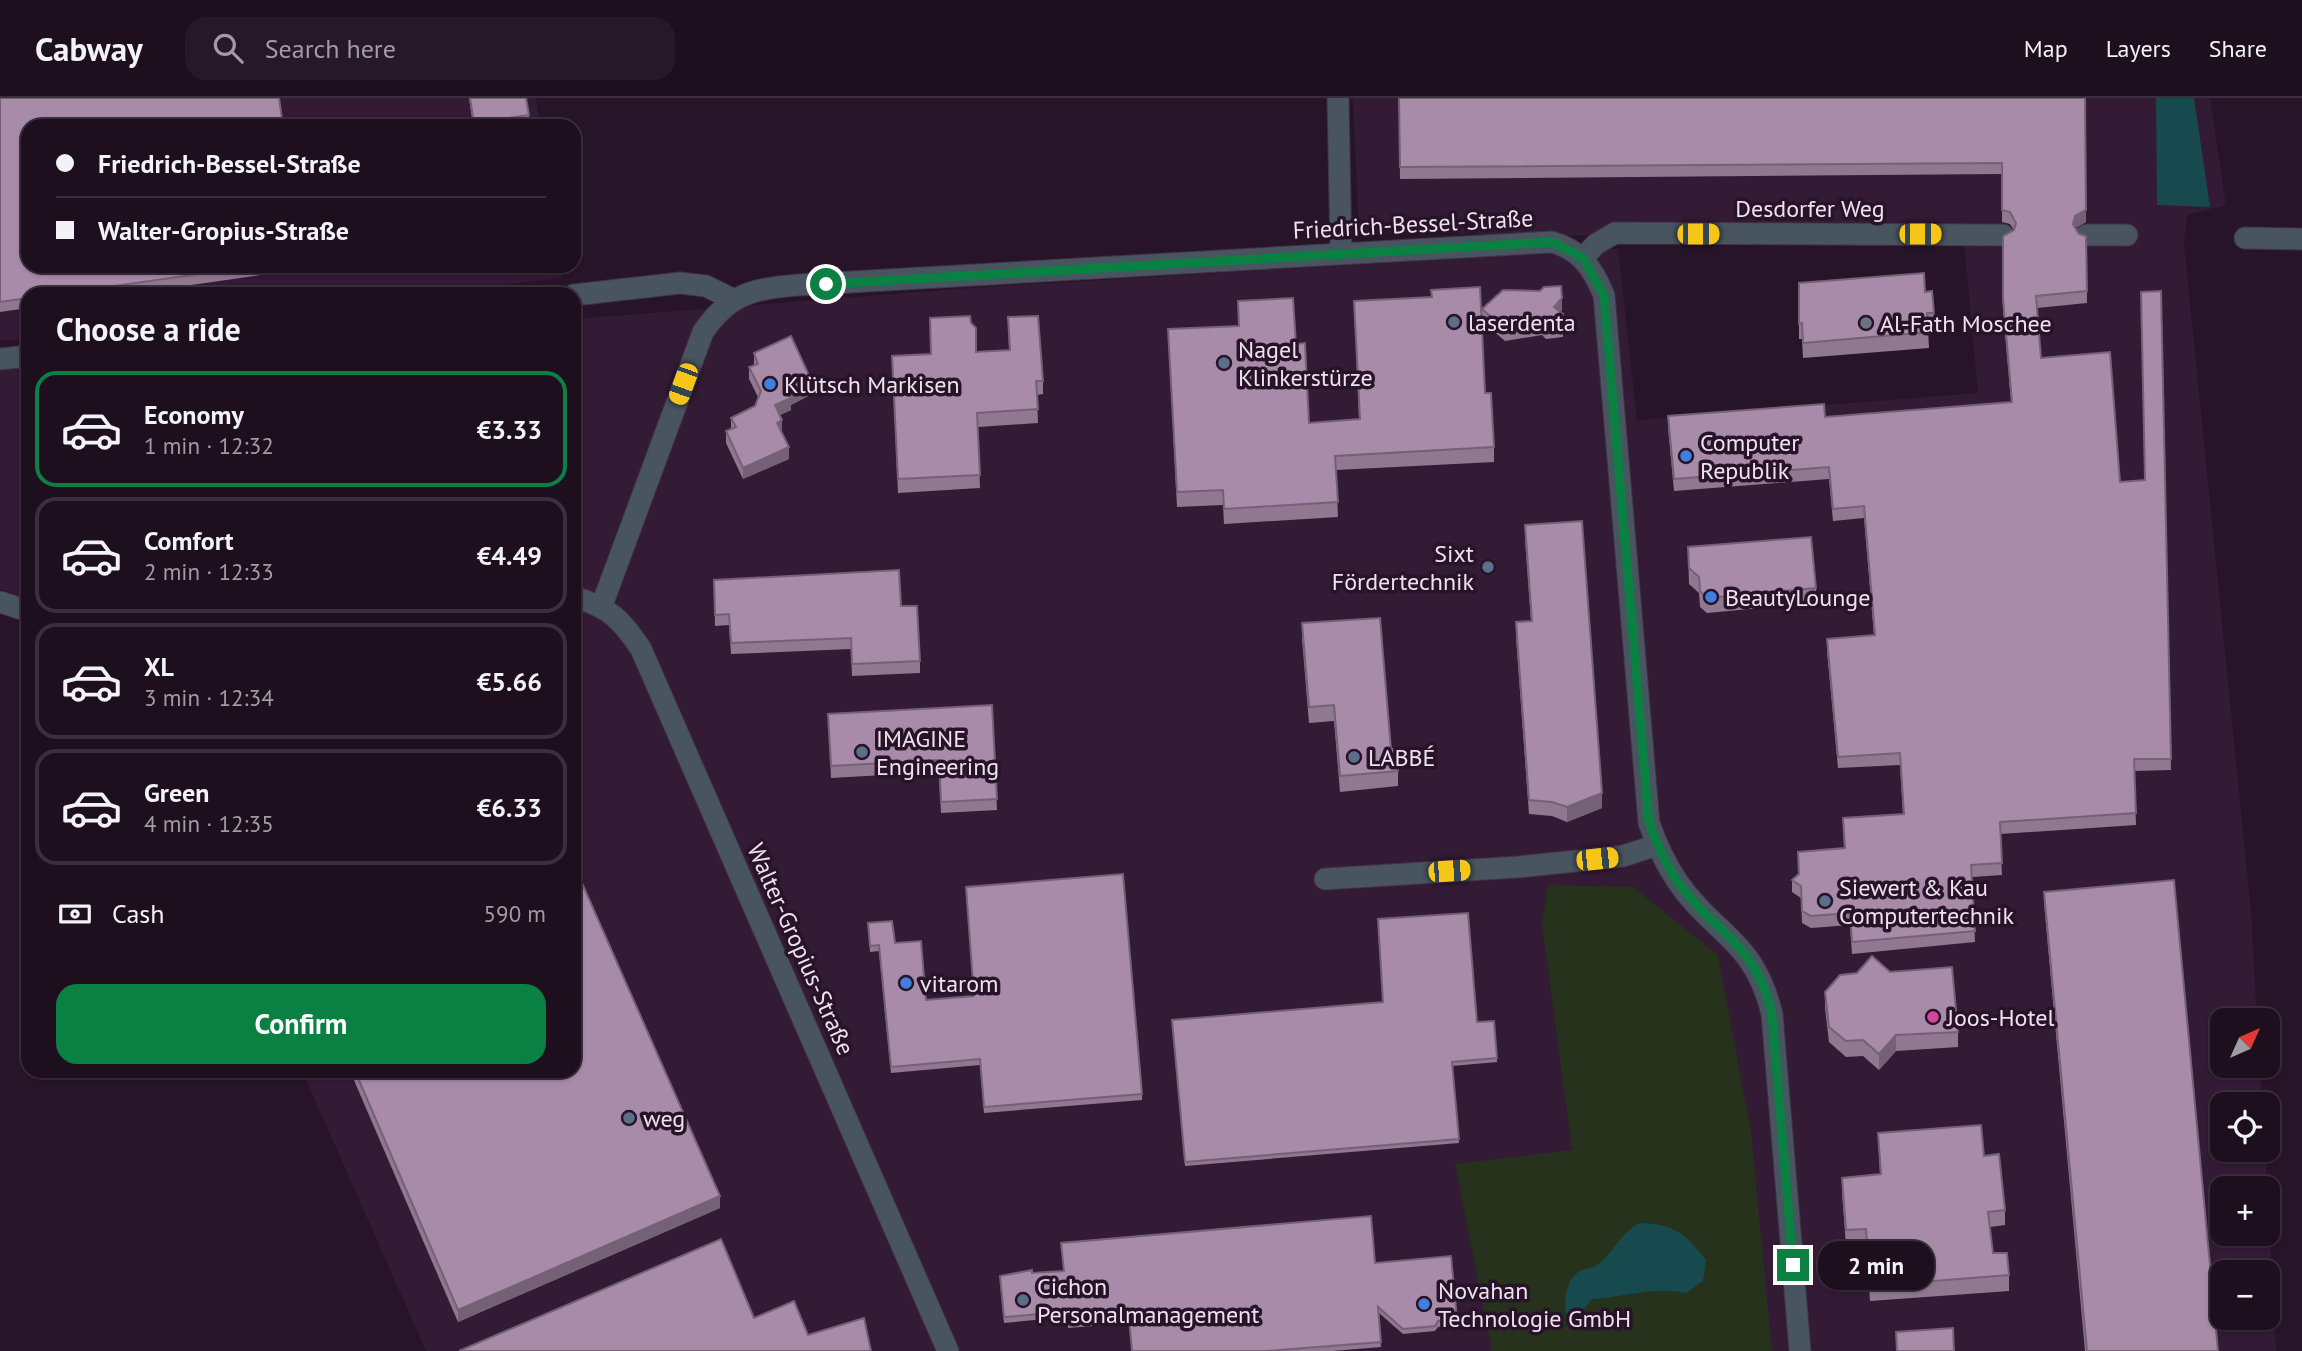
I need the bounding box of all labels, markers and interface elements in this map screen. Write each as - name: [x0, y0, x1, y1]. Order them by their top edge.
- search box: [185, 17, 675, 80]
- text: Cabway: [35, 27, 143, 70]
- icon: search: [209, 29, 247, 67]
- text: Search here: [265, 32, 396, 65]
- text: Map: [2024, 33, 2068, 64]
- text: Layers: [2106, 33, 2171, 64]
- text: Share: [2209, 33, 2267, 64]
- text: Friedrich-Bessel-Straße: [98, 147, 361, 180]
- street label: Desdorfer Weg: [1735, 193, 1885, 224]
- street label: Friedrich-Bessel-Straße: [1292, 202, 1534, 246]
- text: Walter-Gropius-Straße: [98, 214, 349, 247]
- car: [1678, 224, 1720, 245]
- car: [1900, 224, 1942, 245]
- route start: [810, 268, 842, 300]
- place label: laserdenta: [1468, 307, 1576, 338]
- text: Choose a ride: [56, 308, 241, 350]
- place label: Al-Fath Moschee: [1880, 308, 2052, 339]
- marker: laserdenta: [1446, 314, 1462, 330]
- marker: Al-Fath Moschee: [1858, 315, 1874, 331]
- place label: Nagel Klinkerstürze: [1238, 334, 1373, 393]
- marker: Nagel Klinkerstürze: [1216, 355, 1232, 371]
- car: [666, 361, 701, 407]
- place label: Klütsch Markisen: [784, 369, 960, 400]
- marker: Klütsch Markisen: [762, 376, 778, 392]
- icon: car: [60, 398, 123, 461]
- text: Economy: [144, 398, 244, 431]
- text: €3.33: [477, 413, 542, 446]
- place label: Computer Republik: [1700, 427, 1799, 486]
- text: 1 min · 12:32: [144, 431, 274, 460]
- marker: Computer Republik: [1678, 448, 1694, 464]
- icon: car: [60, 524, 123, 587]
- text: Comfort: [144, 524, 234, 557]
- place label: Sixt Fördertechnik: [1332, 538, 1474, 597]
- text: €4.49: [477, 539, 542, 572]
- text: 2 min · 12:33: [144, 557, 274, 586]
- marker: Sixt Fördertechnik: [1480, 559, 1496, 575]
- place label: BeautyLounge: [1725, 582, 1870, 613]
- marker: BeautyLounge: [1703, 589, 1719, 605]
- icon: car: [60, 650, 123, 713]
- text: XL: [144, 650, 174, 683]
- text: €5.66: [477, 665, 542, 698]
- text: 3 min · 12:34: [144, 683, 274, 712]
- place label: IMAGINE Engineering: [876, 723, 999, 782]
- place label: LABBÉ: [1368, 742, 1436, 773]
- marker: IMAGINE Engineering: [854, 744, 870, 760]
- marker: LABBÉ: [1346, 749, 1362, 765]
- icon: car: [60, 776, 123, 839]
- text: Green: [144, 776, 209, 809]
- text: €6.33: [477, 791, 542, 824]
- text: 4 min · 12:35: [144, 809, 274, 838]
- street label: Walter-Gropius-Straße: [740, 838, 862, 1060]
- car: [1576, 846, 1619, 872]
- car: [1428, 859, 1471, 883]
- place label: Siewert & Kau Computertechnik: [1839, 872, 2014, 931]
- marker: Siewert & Kau Computertechnik: [1817, 893, 1833, 909]
- icon: cash: [56, 895, 94, 933]
- text: Cash: [112, 897, 164, 930]
- text: 590 m: [484, 899, 546, 928]
- place label: vitarom: [920, 968, 999, 999]
- marker: vitarom: [898, 975, 914, 991]
- button: Confirm: [56, 984, 546, 1064]
- place label: Joos-Hotel: [1946, 1002, 2055, 1033]
- north arrow: [2210, 1008, 2280, 1078]
- map controls: [2210, 1008, 2280, 1330]
- marker: Joos-Hotel: [1925, 1009, 1941, 1025]
- button: locate: [2210, 1092, 2280, 1162]
- place label: weg: [643, 1103, 685, 1134]
- marker: weg: [621, 1110, 637, 1126]
- button: +: [2210, 1176, 2280, 1246]
- callout: 2 min: [1818, 1240, 1933, 1290]
- route end: [1777, 1249, 1809, 1281]
- text: 2 min: [1848, 1251, 1904, 1280]
- button: −: [2210, 1260, 2280, 1330]
- place label: Cichon Personalmanagement: [1037, 1271, 1259, 1330]
- place label: Novahan Technologie GmbH: [1438, 1275, 1631, 1334]
- marker: Cichon Personalmanagement: [1015, 1292, 1031, 1308]
- marker: Novahan Technologie GmbH: [1416, 1296, 1432, 1312]

